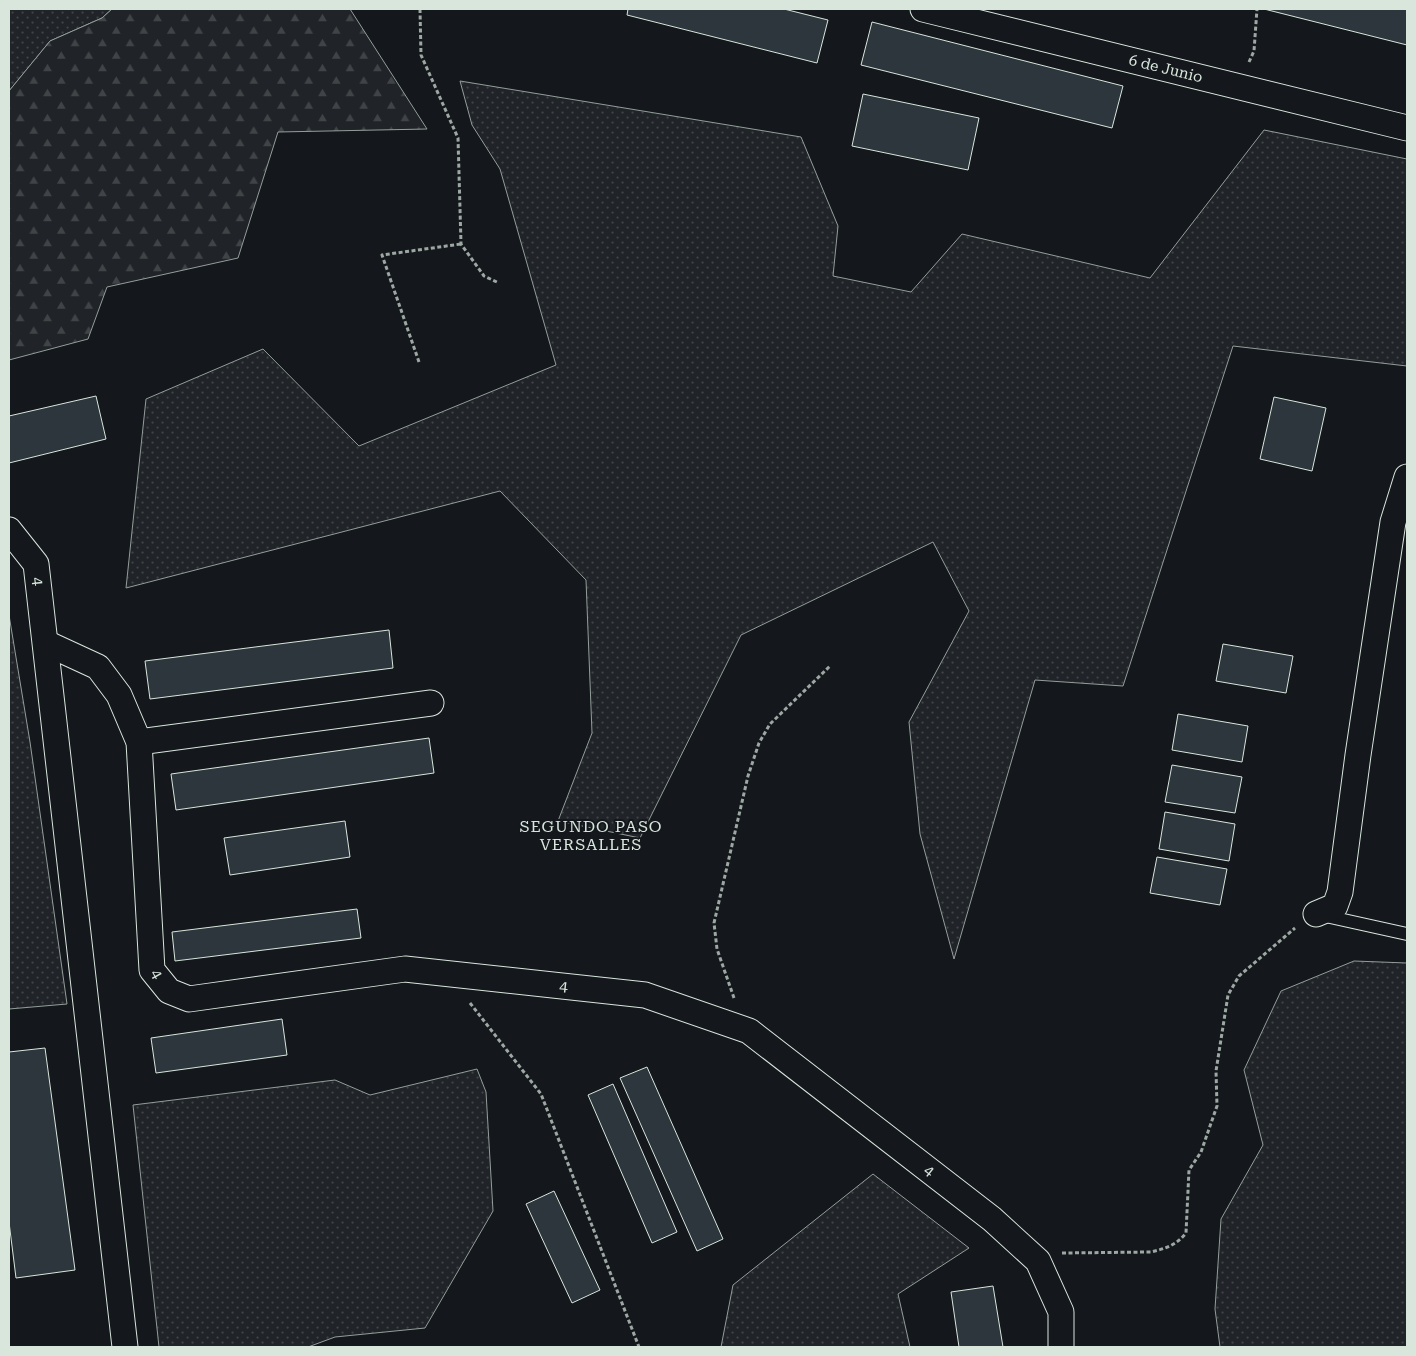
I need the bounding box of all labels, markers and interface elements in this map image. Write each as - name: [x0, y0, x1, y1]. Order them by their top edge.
- street label: 6 de Junio: [1127, 51, 1204, 86]
- street label: 4: [29, 576, 47, 587]
- district label: SEGUNDO PASO VERSALLES: [520, 817, 662, 854]
- street label: 4: [147, 966, 167, 983]
- street label: 4: [559, 977, 569, 996]
- street label: 4: [921, 1161, 939, 1181]

